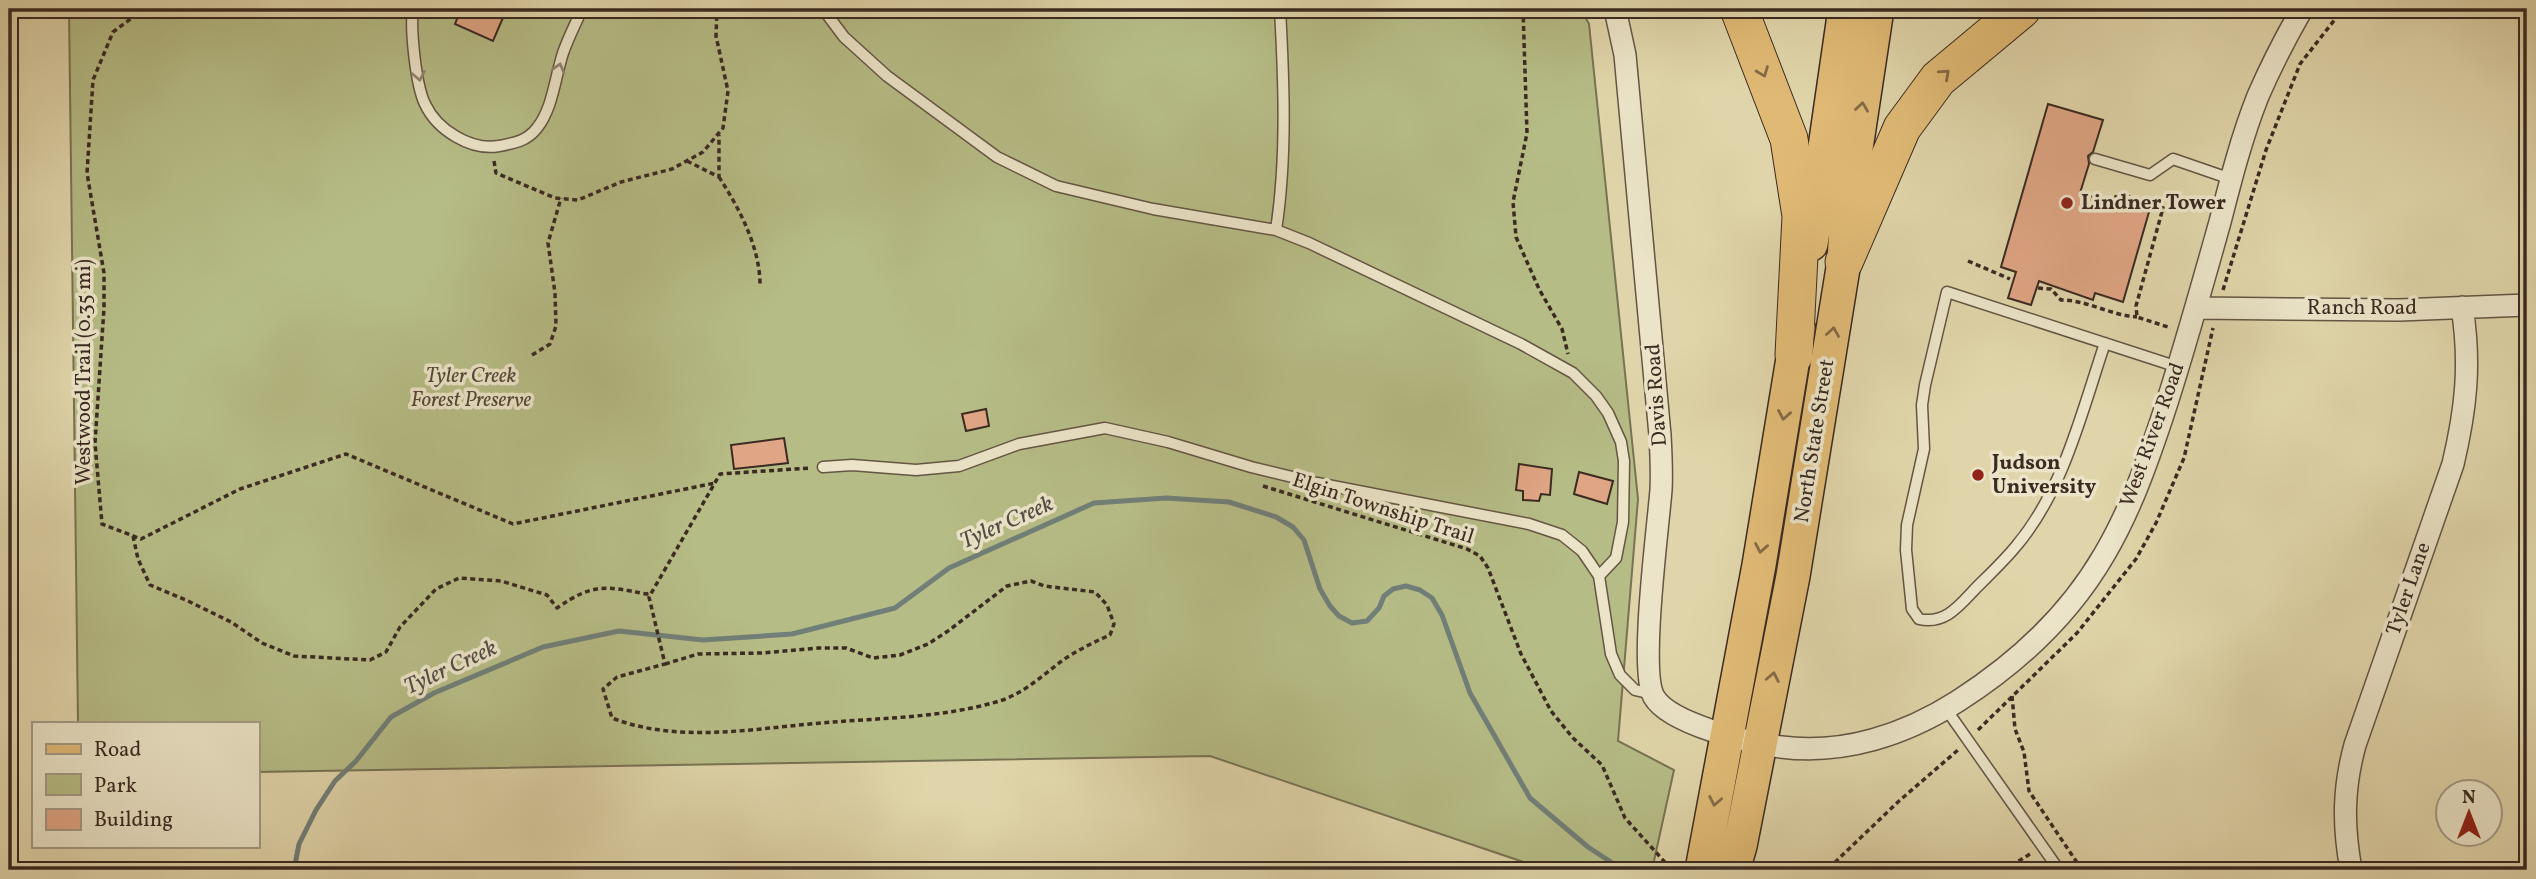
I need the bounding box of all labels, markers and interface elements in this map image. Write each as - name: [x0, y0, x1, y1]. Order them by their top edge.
- one-way arrow: [551, 62, 565, 74]
- one-way arrow: [1755, 66, 1769, 78]
- one-way arrow: [410, 70, 425, 82]
- one-way arrow: [1937, 70, 1950, 82]
- one-way arrow: [1854, 101, 1869, 113]
- place label: Lindner Tower: [2081, 189, 2226, 218]
- marker: Lindner Tower: [2059, 195, 2075, 211]
- street label: Westwood Trail (0.35 mi): [70, 259, 99, 485]
- street label: Ranch Road: [2307, 294, 2417, 323]
- one-way arrow: [1825, 326, 1840, 338]
- street label: Davis Road: [1639, 343, 1675, 447]
- street label: North State Street: [1788, 357, 1842, 525]
- street label: West River Road: [2113, 359, 2193, 511]
- park label: Tyler Creek Forest Preserve: [411, 362, 532, 415]
- one-way arrow: [1777, 410, 1792, 421]
- place label: Judson University: [1991, 449, 2097, 502]
- street label: Elgin Township Trail: [1288, 466, 1478, 552]
- marker: Judson University: [1970, 467, 1986, 483]
- water label: Tyler Creek: [955, 488, 1059, 558]
- street label: Tyler Lane: [2380, 539, 2438, 639]
- one-way arrow: [1754, 542, 1769, 554]
- water label: Tyler Creek: [399, 632, 503, 703]
- one-way arrow: [1765, 671, 1780, 683]
- legend: [32, 722, 259, 848]
- text: Road: [94, 736, 141, 765]
- text: Park: [94, 772, 137, 801]
- north arrow: [2434, 778, 2504, 848]
- text: N: [2462, 785, 2476, 811]
- one-way arrow: [1709, 795, 1724, 807]
- text: Building: [94, 806, 173, 835]

